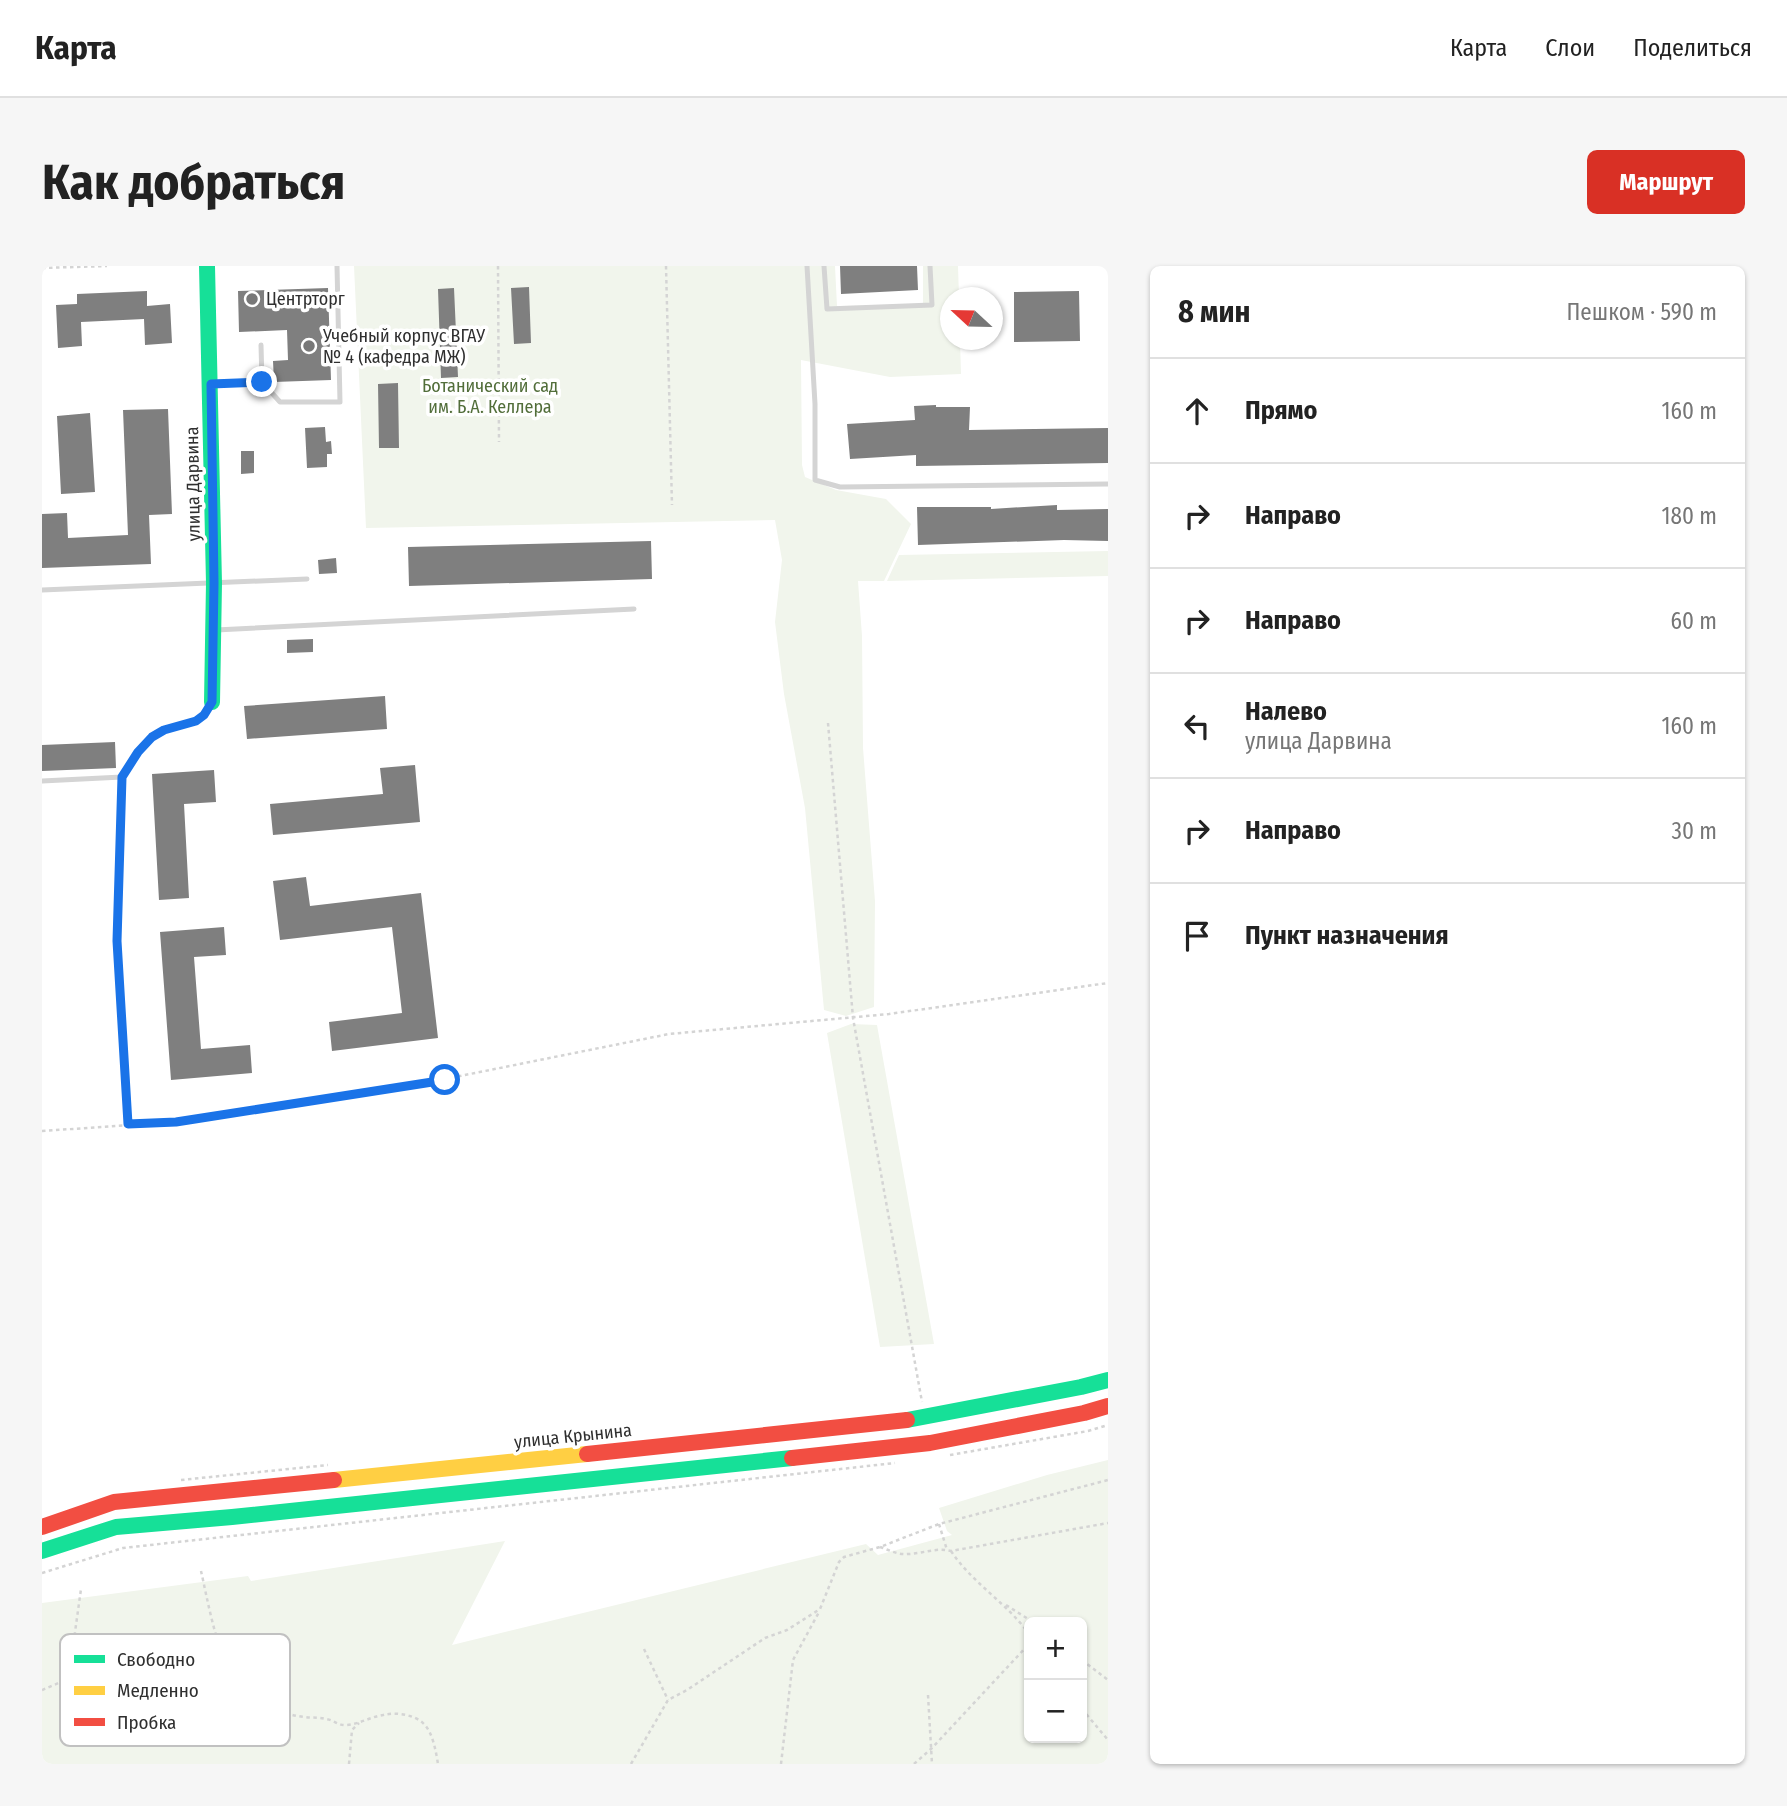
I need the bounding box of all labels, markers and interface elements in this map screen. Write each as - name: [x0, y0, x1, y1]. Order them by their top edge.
- text: Карта: [35, 28, 117, 68]
- text: Карта: [1450, 34, 1507, 62]
- text: Слои: [1545, 34, 1595, 62]
- text: Поделиться: [1633, 34, 1752, 62]
- button: Маршрут: [1587, 150, 1745, 214]
- text: Как добраться: [42, 153, 345, 212]
- north arrow: [940, 287, 1003, 350]
- place label: Центрторг: [266, 288, 345, 310]
- marker: Центрторг: [244, 291, 260, 307]
- text: 8 мин: [1178, 294, 1250, 330]
- text: Пешком · 590 m: [1567, 298, 1717, 326]
- place label: Учебный корпус ВГАУ № 4 (кафедра МЖ): [322, 325, 485, 368]
- marker: Учебный корпус ВГАУ № 4 (кафедра МЖ): [301, 338, 317, 354]
- route end: [246, 366, 277, 397]
- park label: Ботанический сад им. Б.А. Келлера: [422, 375, 558, 418]
- icon: ahead: [1178, 392, 1216, 430]
- text: Прямо: [1245, 395, 1317, 426]
- text: 160 m: [1662, 397, 1717, 425]
- street label: улица Дарвина: [181, 426, 205, 542]
- icon: right: [1178, 497, 1216, 535]
- text: Направо: [1245, 500, 1341, 531]
- text: 180 m: [1661, 502, 1717, 530]
- icon: right: [1178, 602, 1216, 640]
- text: Направо: [1245, 605, 1341, 636]
- text: 60 m: [1671, 607, 1717, 635]
- text: Налево: [1245, 696, 1327, 727]
- icon: left: [1178, 707, 1216, 745]
- text: 160 m: [1662, 712, 1717, 740]
- text: улица Дарвина: [1245, 727, 1392, 755]
- icon: right: [1178, 812, 1216, 850]
- text: Направо: [1245, 815, 1341, 846]
- text: 30 m: [1672, 817, 1717, 845]
- icon: arrive: [1178, 917, 1216, 955]
- text: Пункт назначения: [1245, 920, 1449, 951]
- route start: [429, 1064, 460, 1095]
- street label: улица Крынина: [513, 1419, 633, 1453]
- map controls: [1024, 1617, 1087, 1743]
- button: +: [1024, 1617, 1087, 1680]
- legend: [60, 1634, 290, 1746]
- text: Свободно: [117, 1648, 195, 1671]
- text: Медленно: [117, 1679, 199, 1702]
- button: −: [1024, 1680, 1087, 1743]
- text: Пробка: [117, 1711, 176, 1734]

